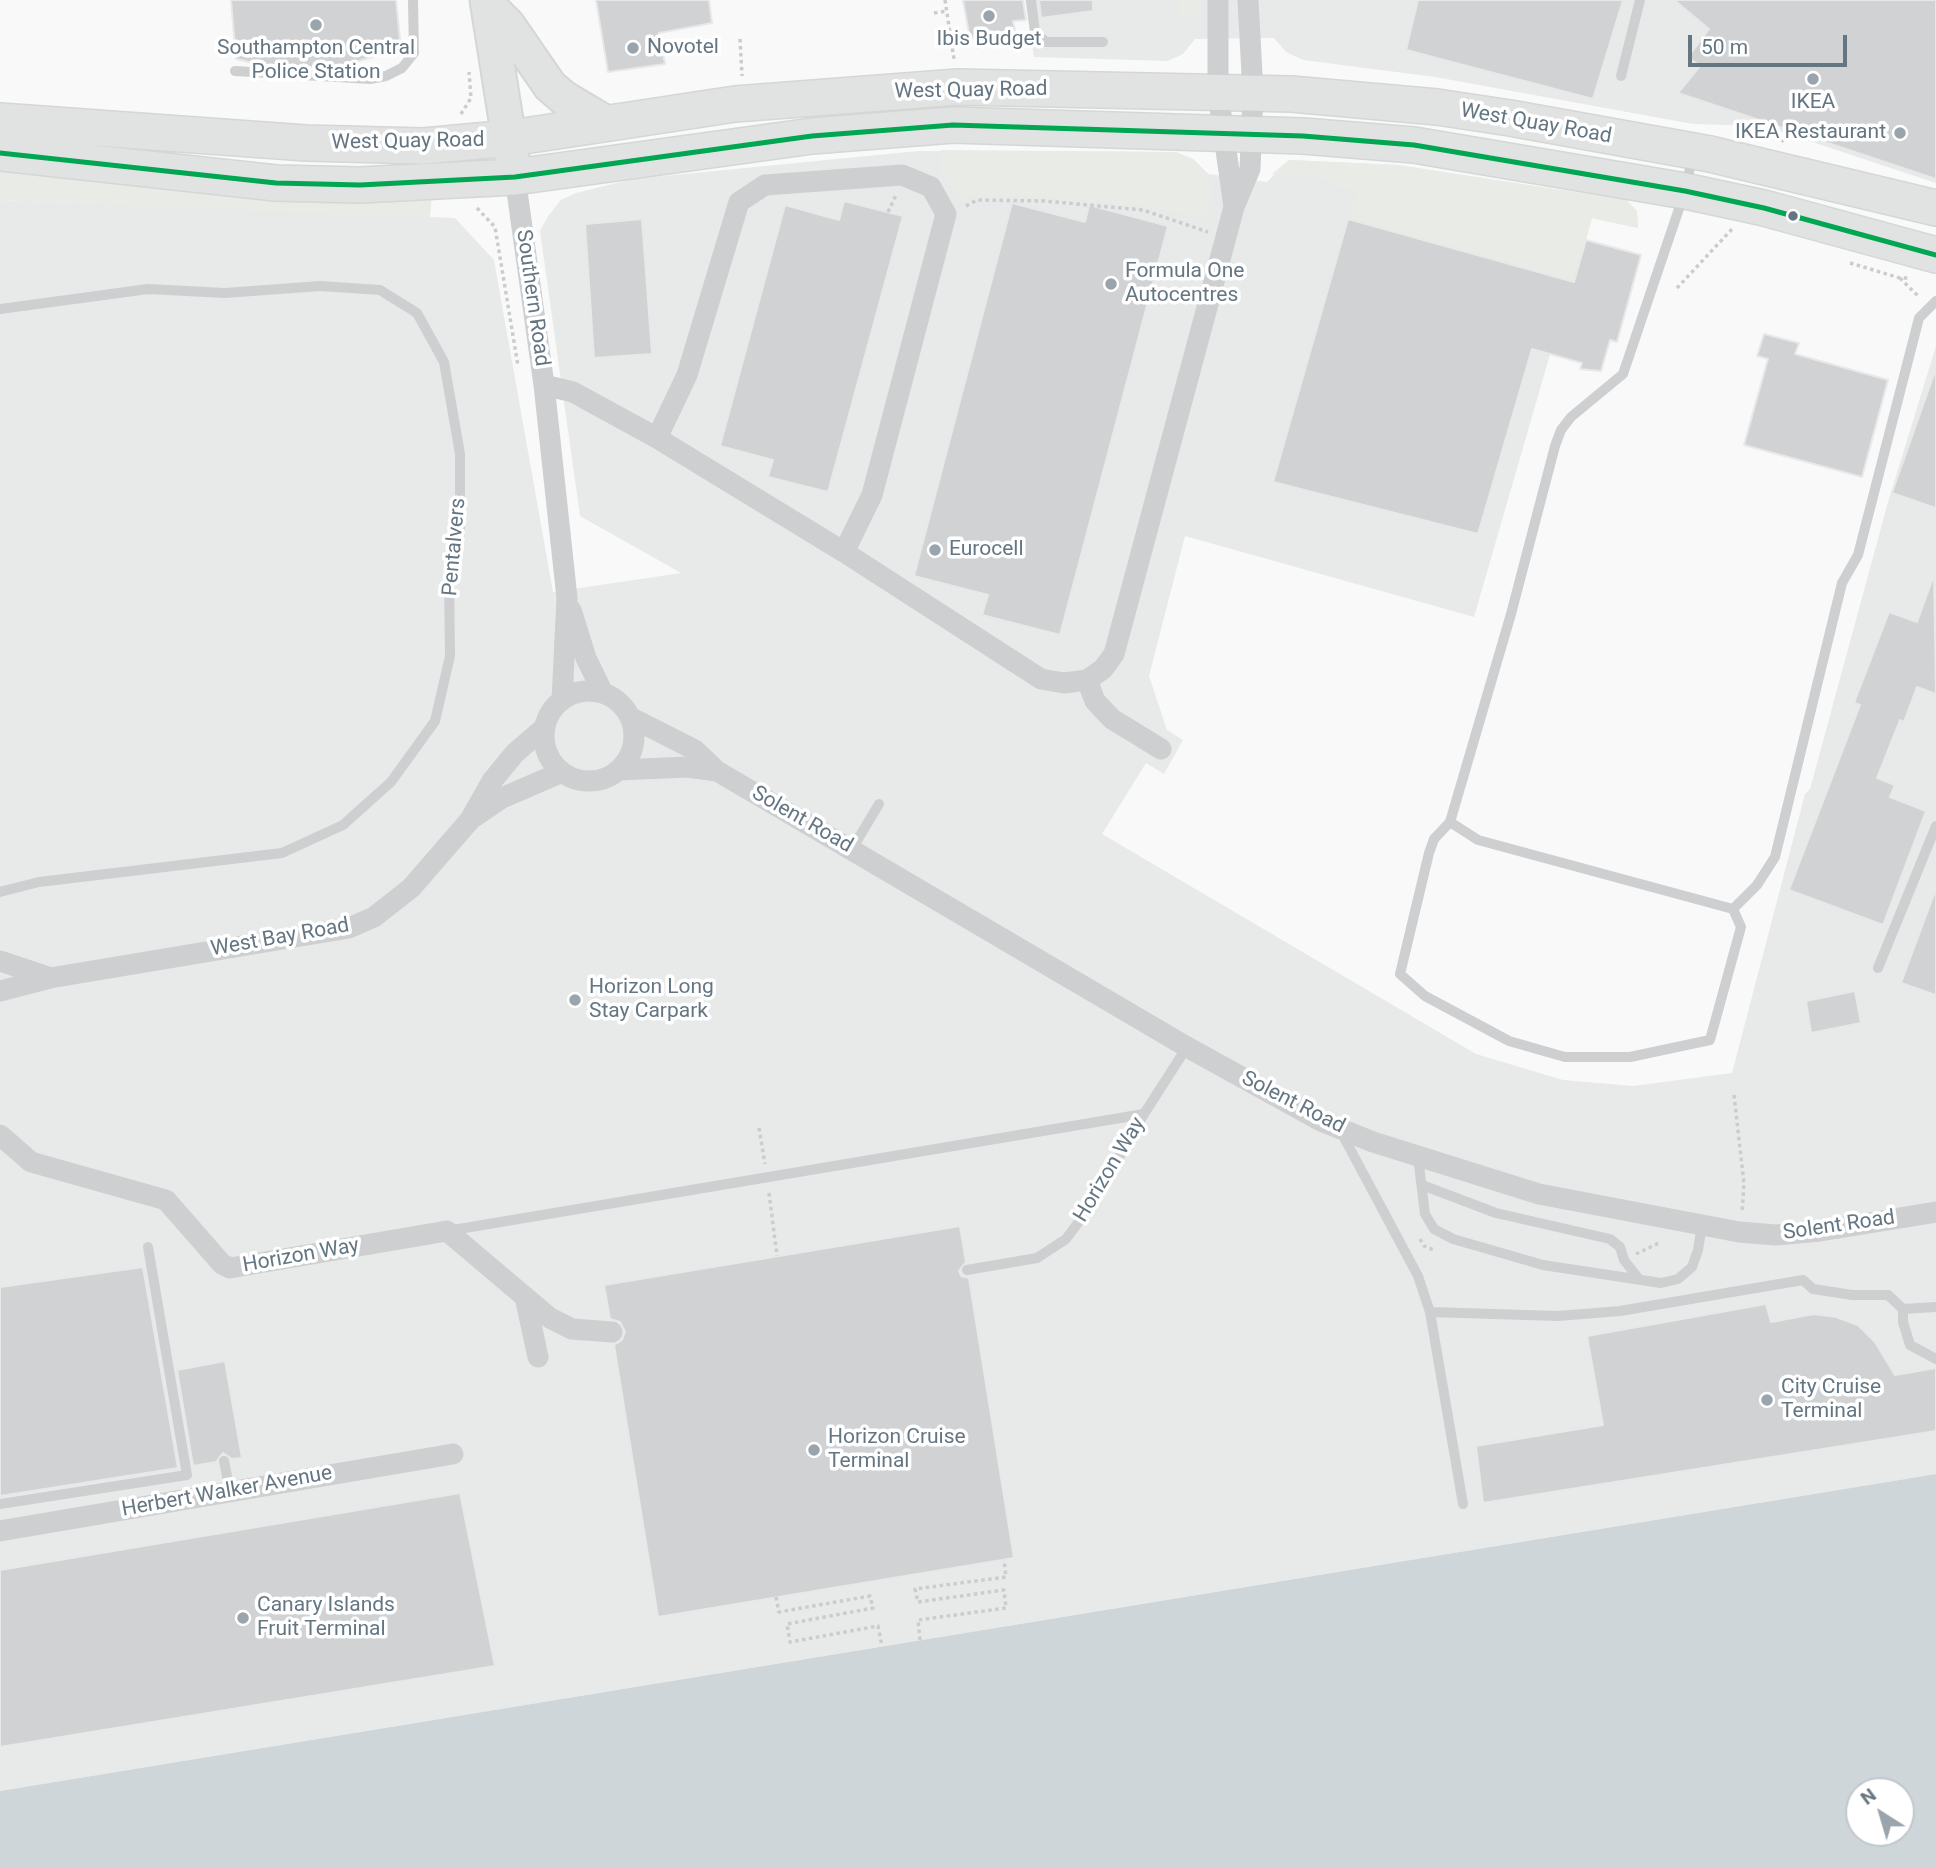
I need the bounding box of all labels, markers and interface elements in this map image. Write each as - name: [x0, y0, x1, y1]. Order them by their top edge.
- marker: Ibis Budget: [981, 8, 997, 24]
- marker: Southampton Central Police Station: [308, 17, 324, 33]
- scale bar: [1691, 21, 1850, 65]
- place label: Ibis Budget: [937, 27, 1041, 53]
- place label: Novotel: [647, 35, 719, 61]
- text: 50 m: [1701, 35, 1748, 59]
- place label: Southampton Central Police Station: [217, 36, 415, 86]
- marker: Novotel: [625, 40, 641, 56]
- marker: IKEA: [1805, 71, 1821, 87]
- street label: West Quay Road: [894, 77, 1048, 105]
- place label: IKEA: [1791, 90, 1835, 116]
- street label: West Quay Road: [1458, 98, 1614, 150]
- place label: IKEA Restaurant: [1735, 120, 1886, 146]
- marker: IKEA Restaurant: [1892, 125, 1908, 141]
- street label: West Quay Road: [331, 128, 485, 156]
- unlabelled marker: [1786, 209, 1800, 223]
- street label: Southern Road: [510, 228, 554, 368]
- place label: Formula One Autocentres: [1125, 259, 1244, 309]
- marker: Formula One Autocentres: [1103, 276, 1119, 292]
- street label: Pentalvers: [438, 497, 472, 597]
- place label: Eurocell: [949, 537, 1024, 563]
- marker: Eurocell: [927, 542, 943, 558]
- street label: Solent Road: [747, 781, 857, 859]
- street label: West Bay Road: [209, 913, 351, 963]
- place label: Horizon Long Stay Carpark: [589, 975, 714, 1025]
- marker: Horizon Long Stay Carpark: [567, 992, 583, 1008]
- street label: Solent Road: [1237, 1066, 1349, 1140]
- street label: Horizon Way: [1069, 1113, 1151, 1227]
- street label: Solent Road: [1782, 1206, 1896, 1246]
- street label: Horizon Way: [241, 1233, 361, 1279]
- place label: City Cruise Terminal: [1781, 1375, 1881, 1425]
- marker: City Cruise Terminal: [1759, 1392, 1775, 1408]
- place label: Horizon Cruise Terminal: [828, 1425, 966, 1475]
- marker: Horizon Cruise Terminal: [806, 1442, 822, 1458]
- street label: Herbert Walker Avenue: [120, 1461, 334, 1523]
- place label: Canary Islands Fruit Terminal: [257, 1593, 395, 1643]
- marker: Canary Islands Fruit Terminal: [235, 1610, 251, 1626]
- north arrow: [1845, 1777, 1915, 1847]
- text: N: [1856, 1783, 1881, 1810]

